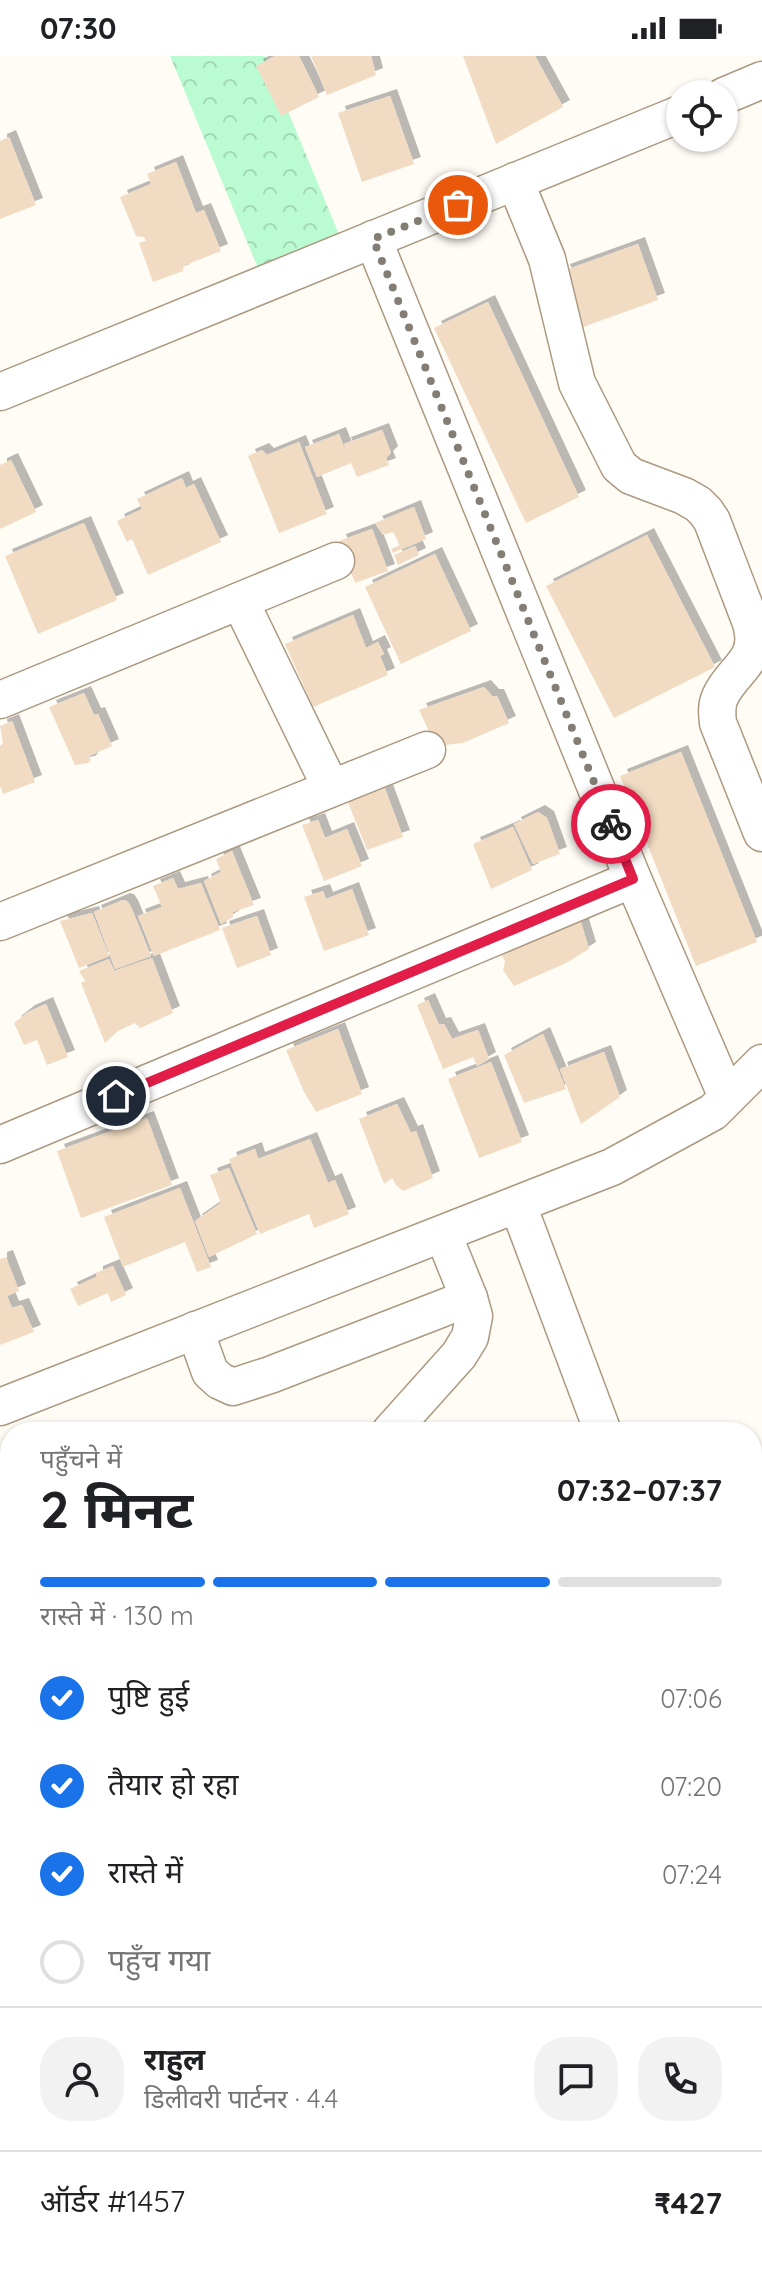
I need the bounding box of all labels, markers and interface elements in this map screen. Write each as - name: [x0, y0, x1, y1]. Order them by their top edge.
- text: 07:30: [40, 9, 116, 47]
- map controls: [666, 80, 738, 152]
- button: locate: [666, 80, 738, 152]
- pin: [424, 171, 492, 239]
- icon: bag: [436, 183, 480, 227]
- courier: [571, 784, 651, 864]
- icon: bike: [589, 802, 633, 846]
- pin: [82, 1062, 150, 1130]
- icon: home: [94, 1074, 138, 1118]
- text: पहुँचने में: [40, 1442, 122, 1475]
- text: 07:32–07:37: [557, 1471, 722, 1509]
- text: 2 मिनट: [40, 1476, 193, 1541]
- text: रास्ते में · 130 m: [40, 1599, 194, 1632]
- icon: check: [40, 1676, 84, 1720]
- text: पुष्टि हुई: [108, 1677, 189, 1715]
- text: 07:06: [660, 1682, 722, 1715]
- icon: check: [40, 1764, 84, 1808]
- text: तैयार हो रहा: [108, 1765, 239, 1803]
- text: 07:20: [660, 1770, 722, 1803]
- icon: check: [40, 1852, 84, 1896]
- text: रास्ते में: [108, 1853, 183, 1891]
- text: 07:24: [662, 1858, 722, 1891]
- text: पहुँच गया: [108, 1941, 210, 1979]
- button: person: [40, 2037, 124, 2121]
- button: chat: [534, 2037, 618, 2121]
- button: phone: [638, 2037, 722, 2121]
- text: राहुल: [144, 2040, 205, 2078]
- text: डिलीवरी पार्टनर · 4.4: [144, 2082, 338, 2115]
- text: ऑर्डर #1457: [40, 2182, 185, 2220]
- text: ₹427: [654, 2184, 722, 2222]

